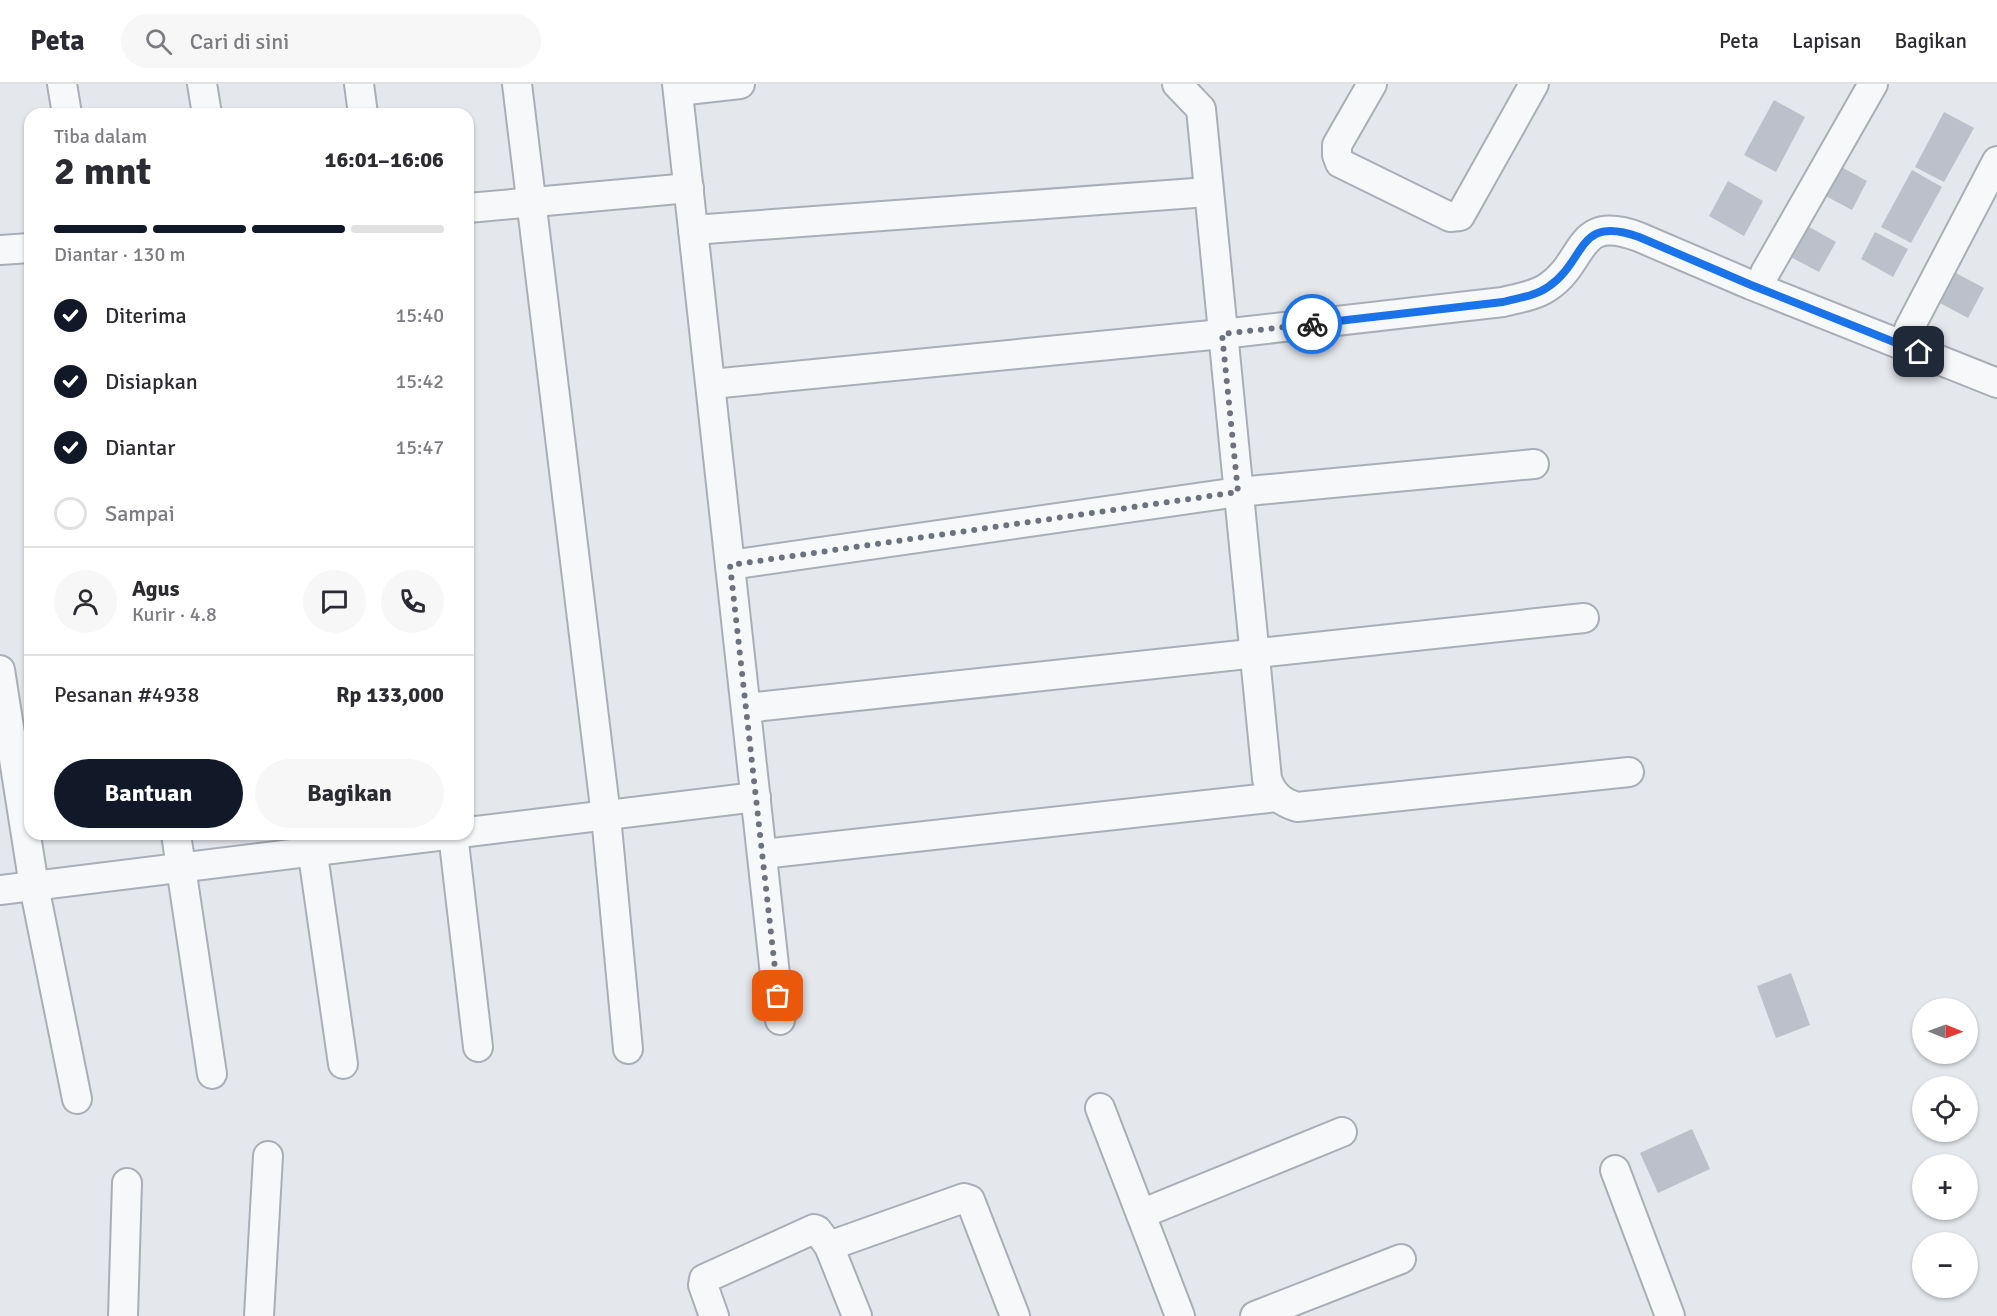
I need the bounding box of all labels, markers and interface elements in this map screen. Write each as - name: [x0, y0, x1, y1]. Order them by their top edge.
- search box: [121, 14, 541, 68]
- text: Peta: [30, 24, 85, 58]
- icon: search: [142, 25, 175, 58]
- text: Cari di sini: [190, 28, 289, 55]
- text: Peta: [1719, 28, 1759, 54]
- text: Lapisan: [1792, 28, 1861, 54]
- text: Bagikan: [1894, 28, 1967, 54]
- text: Tiba dalam: [54, 124, 147, 149]
- text: 16:01–16:06: [325, 146, 444, 173]
- text: 2 mnt: [54, 147, 151, 195]
- text: Diantar · 130 m: [54, 242, 186, 267]
- courier: [1282, 294, 1342, 354]
- icon: check: [54, 299, 87, 332]
- text: Diterima: [105, 302, 187, 329]
- text: 15:40: [395, 303, 444, 328]
- icon: bike: [1296, 308, 1329, 341]
- pin: [1893, 326, 1944, 377]
- icon: home: [1902, 335, 1935, 368]
- icon: check: [54, 365, 87, 398]
- text: Disiapkan: [105, 368, 198, 395]
- text: 15:42: [395, 369, 444, 394]
- icon: check: [54, 431, 87, 464]
- text: Diantar: [105, 434, 175, 461]
- text: 15:47: [395, 435, 444, 460]
- text: Sampai: [105, 500, 175, 527]
- button: person: [54, 570, 117, 633]
- button: chat: [303, 570, 366, 633]
- button: phone: [381, 570, 444, 633]
- text: Agus: [132, 575, 179, 602]
- text: Kurir · 4.8: [132, 602, 217, 627]
- text: Pesanan #4938: [54, 681, 199, 708]
- text: Rp 133,000: [336, 681, 444, 708]
- button: Bantuan: [54, 759, 243, 828]
- button: Bagikan: [255, 759, 444, 828]
- pin: [752, 970, 803, 1021]
- icon: bag: [761, 979, 794, 1012]
- north arrow: [1912, 998, 1978, 1064]
- map controls: [1912, 998, 1978, 1298]
- button: locate: [1912, 1076, 1978, 1142]
- button: +: [1912, 1154, 1978, 1220]
- button: −: [1912, 1232, 1978, 1298]

